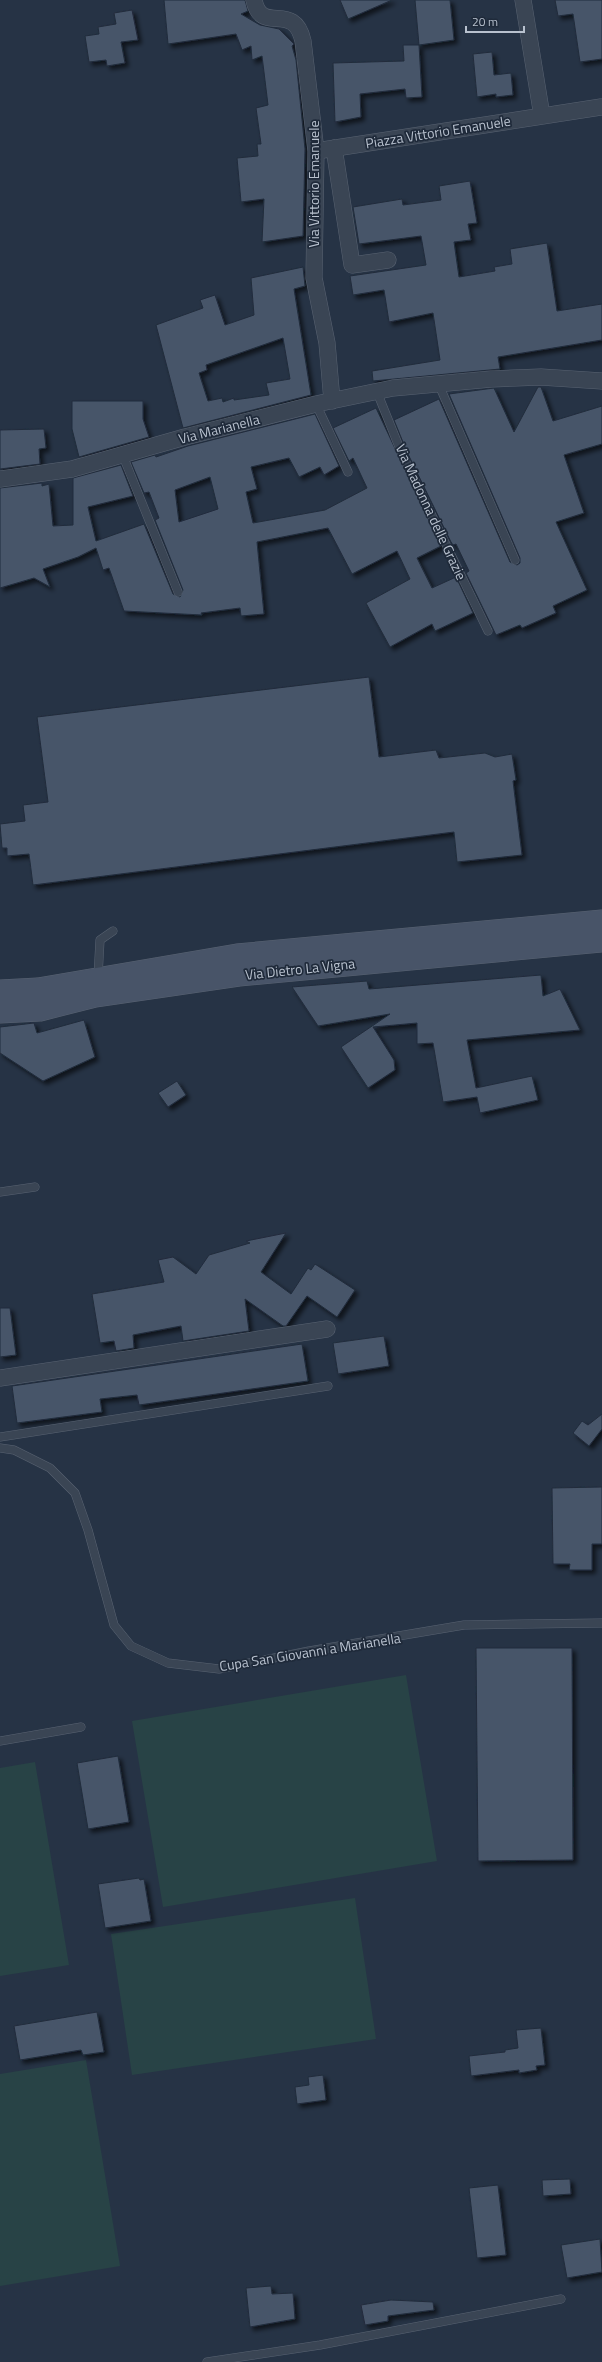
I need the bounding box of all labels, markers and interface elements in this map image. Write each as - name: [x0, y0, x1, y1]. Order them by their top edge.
- scale bar: [466, 8, 524, 34]
- text: 20 m: [472, 12, 498, 31]
- street label: Piazza Vittorio Emanuele: [364, 110, 512, 153]
- street label: Via Vittorio Emanuele: [303, 121, 324, 247]
- street label: Via Marianella: [176, 408, 262, 449]
- street label: Via Madonna delle Grazie: [391, 440, 472, 583]
- street label: Via Dietro La Vigna: [244, 952, 356, 985]
- street label: Cupa San Giovanni a Marianella: [218, 1627, 402, 1676]

